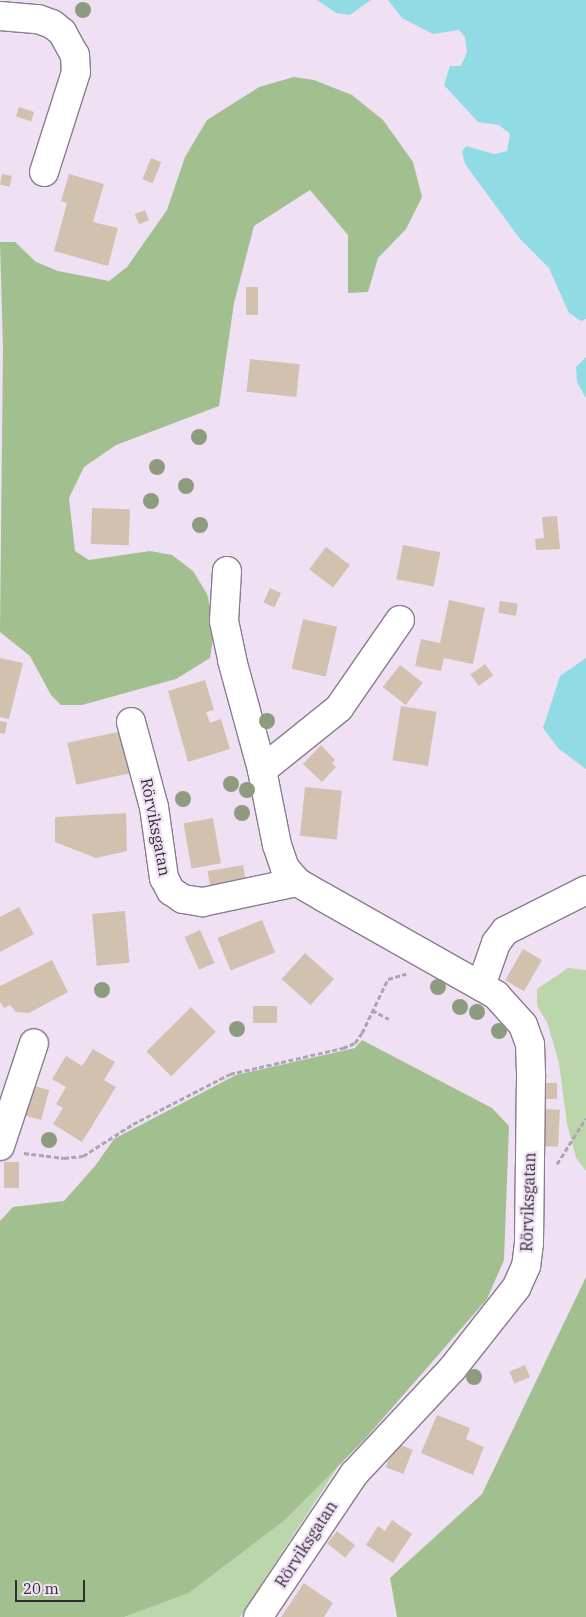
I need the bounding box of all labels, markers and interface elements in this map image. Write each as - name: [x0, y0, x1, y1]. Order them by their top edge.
- street label: Rörviksgatan: [137, 776, 175, 878]
- street label: Rörviksgatan: [517, 1152, 539, 1252]
- street label: Rörviksgatan: [271, 1497, 341, 1591]
- scale bar: [18, 1570, 88, 1602]
- text: 20 m: [23, 1579, 59, 1598]

